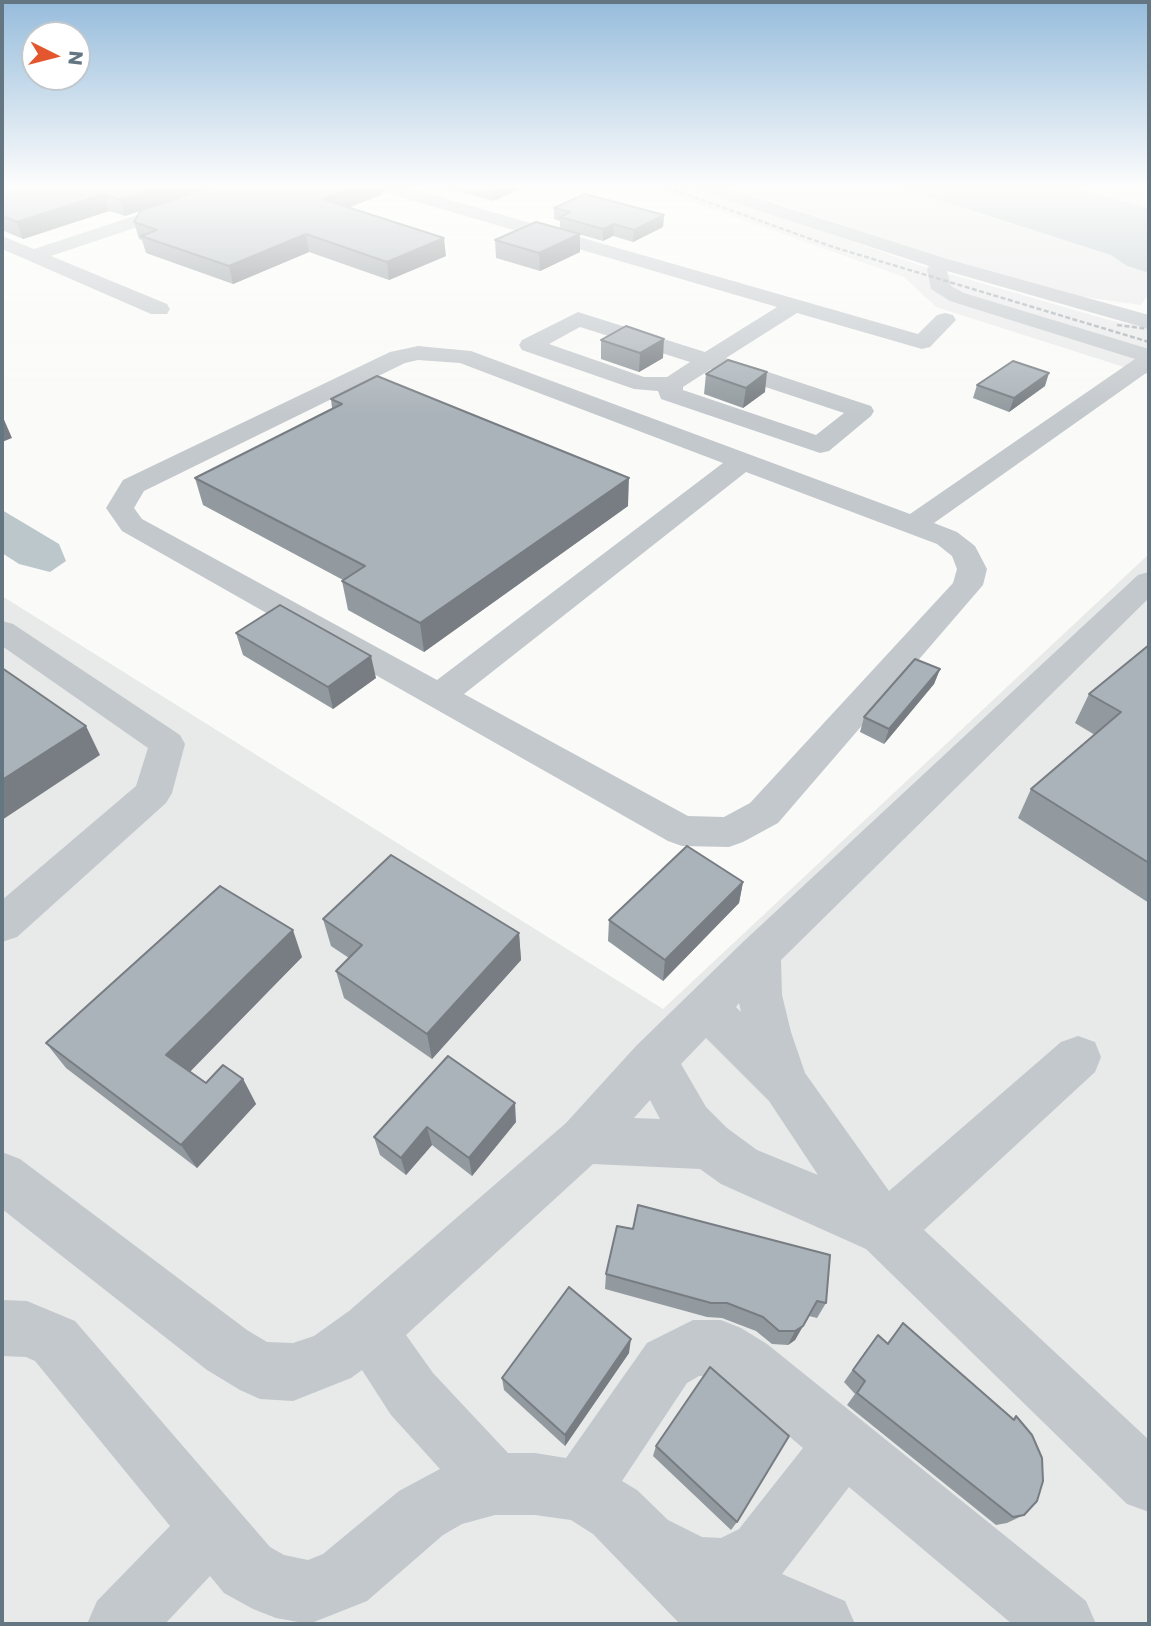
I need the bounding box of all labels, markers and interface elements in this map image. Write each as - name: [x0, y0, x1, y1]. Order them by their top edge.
- north arrow: [21, 21, 91, 91]
- text: N: [61, 50, 90, 67]

